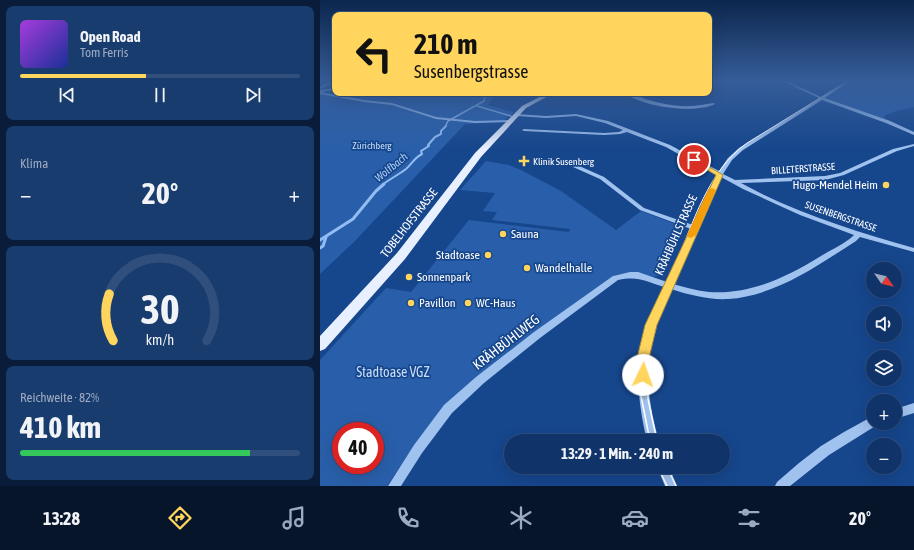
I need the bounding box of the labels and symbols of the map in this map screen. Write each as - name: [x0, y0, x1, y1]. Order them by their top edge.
- park label: Zürichberg: [352, 140, 392, 151]
- pin: [677, 143, 711, 177]
- water label: Wolfbach: [372, 150, 410, 184]
- marker: Klinik Susenberg: [518, 155, 530, 167]
- place label: Klinik Susenberg: [533, 156, 595, 167]
- street label: BILLETERSTRASSE: [771, 161, 836, 176]
- place label: Hugo-Mendel Heim: [793, 178, 878, 192]
- marker: Hugo-Mendel Heim: [881, 180, 891, 190]
- street label: TOBELHOFSTRASSE: [378, 186, 440, 260]
- street label: KRÄHBÜHLSTRASSE: [652, 193, 700, 277]
- street label: SUSENBERGSTRASSE: [804, 199, 879, 234]
- place label: Sauna: [511, 227, 539, 241]
- marker: Sauna: [498, 229, 508, 239]
- place label: Stadtoase: [436, 248, 480, 262]
- marker: Stadtoase: [483, 250, 493, 260]
- place label: Wandelhalle: [535, 261, 592, 275]
- north arrow: [866, 262, 902, 298]
- marker: Wandelhalle: [522, 263, 532, 273]
- place label: Sonnenpark: [417, 270, 471, 284]
- marker: Sonnenpark: [404, 272, 414, 282]
- place label: Pavillon: [419, 296, 456, 310]
- place label: WC-Haus: [476, 296, 516, 310]
- marker: Pavillon: [406, 298, 416, 308]
- marker: WC-Haus: [463, 298, 473, 308]
- street label: KRÄHBÜHLWEG: [470, 311, 542, 373]
- position arrow: [622, 354, 664, 396]
- park label: Stadtoase VGZ: [356, 364, 430, 380]
- speed limit sign: 40: [332, 422, 384, 474]

